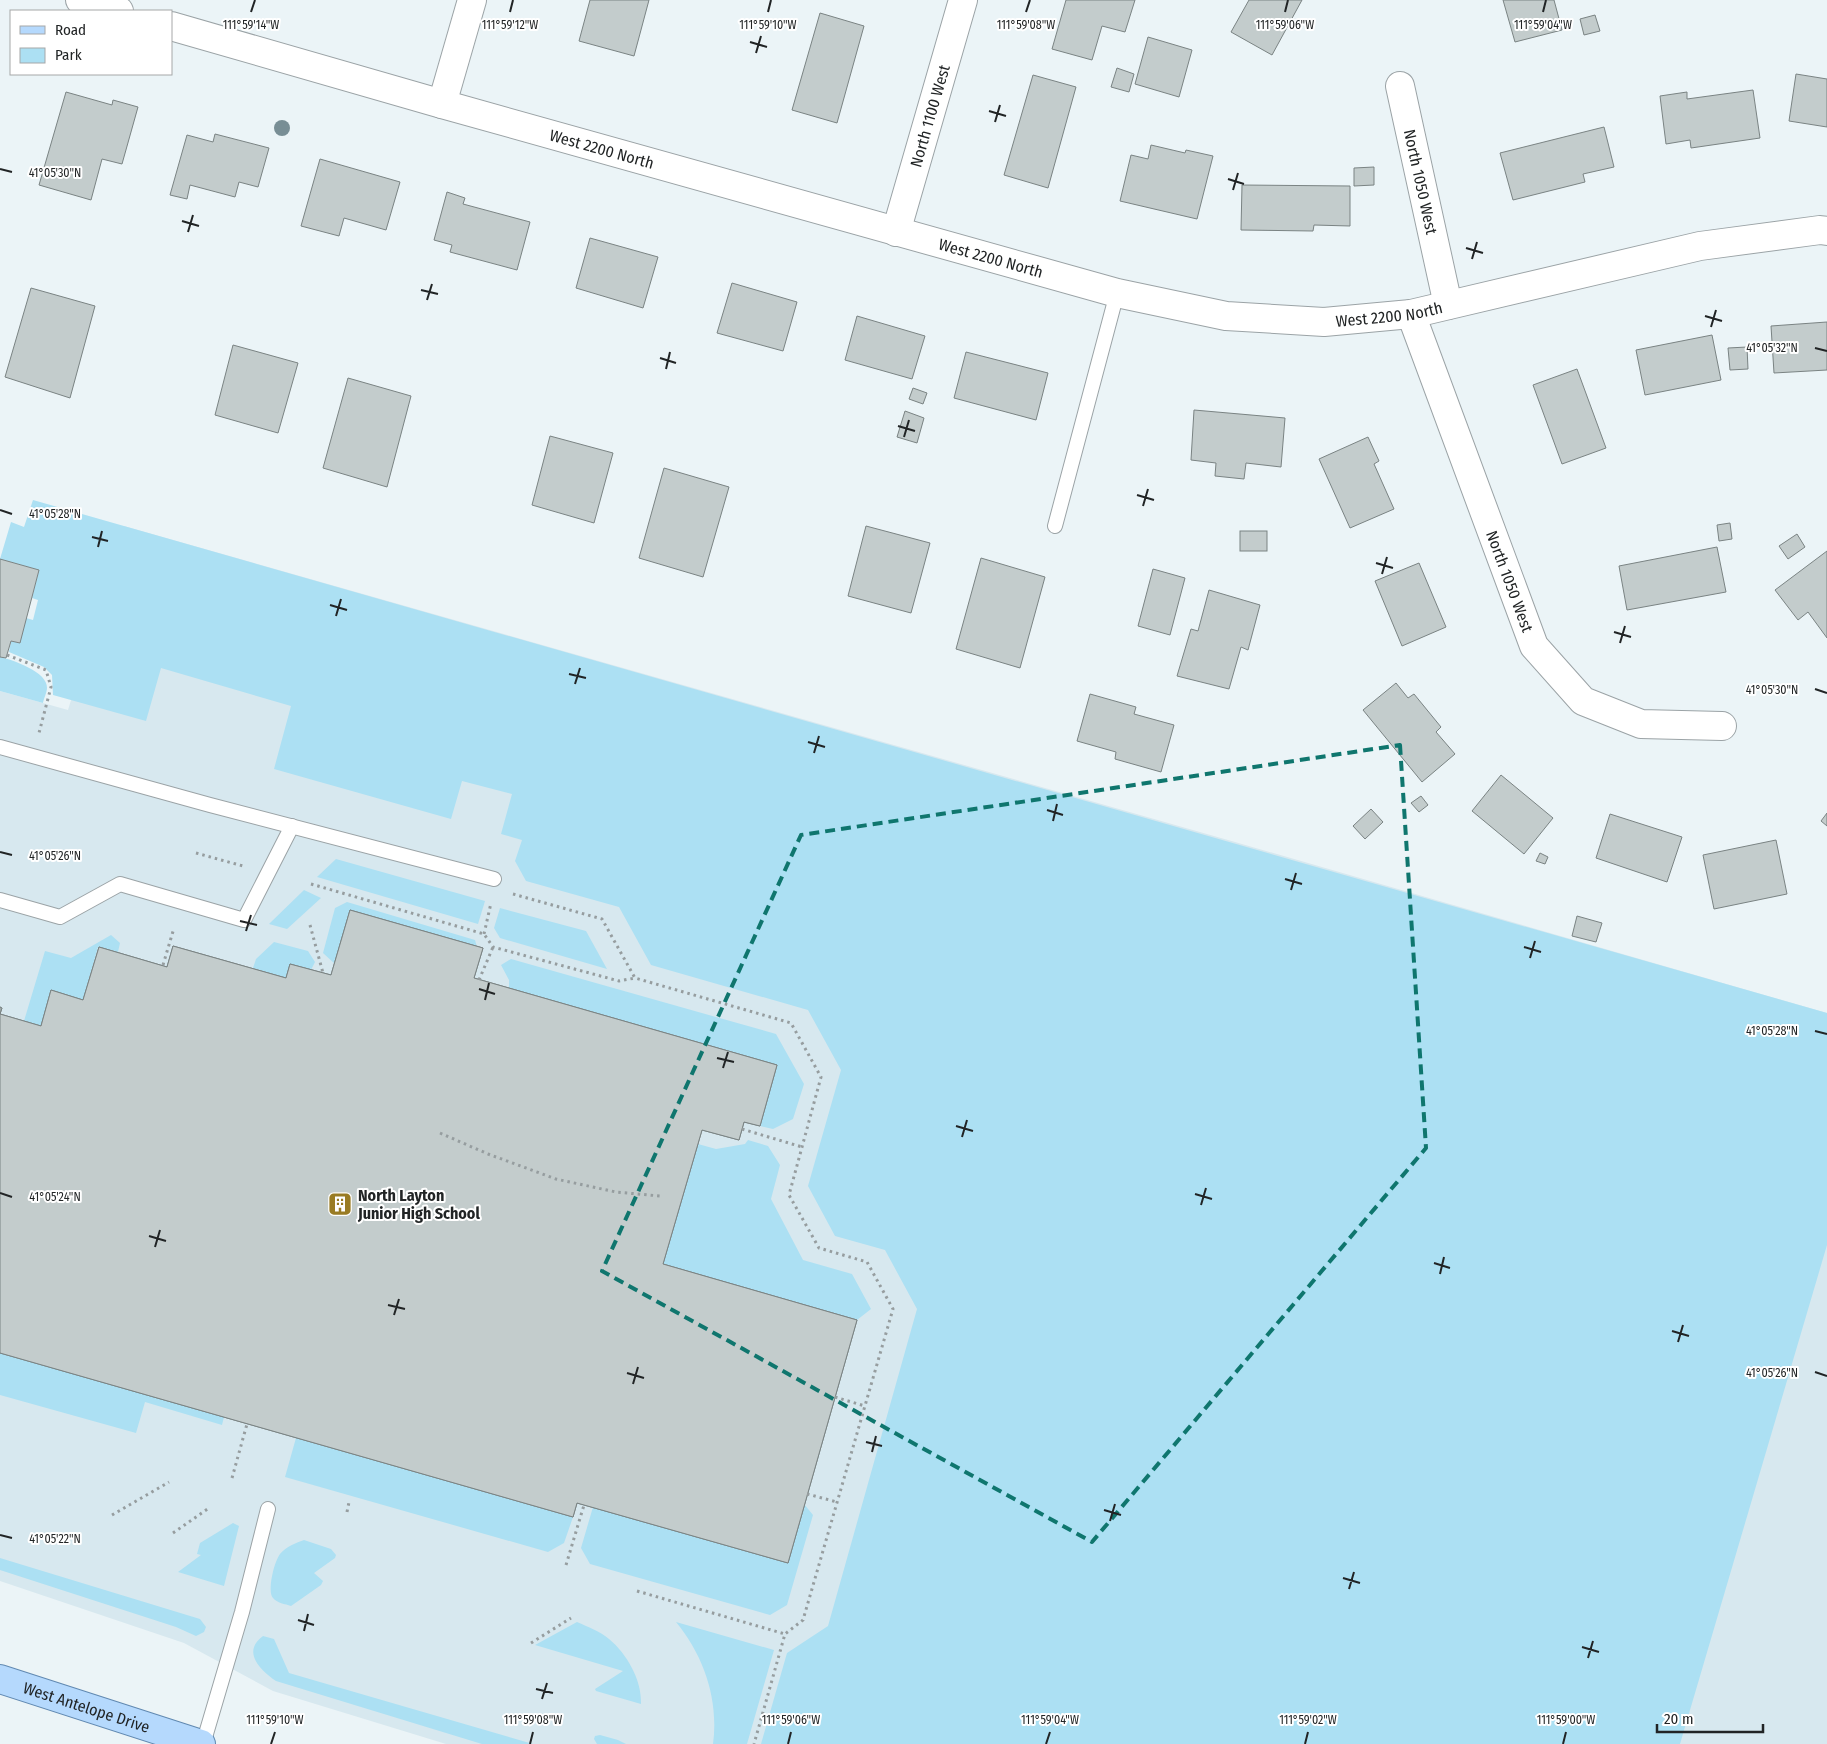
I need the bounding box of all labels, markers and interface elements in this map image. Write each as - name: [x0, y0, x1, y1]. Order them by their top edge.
- legend: [10, 10, 172, 75]
- text: 111°59'14"W: [223, 18, 279, 32]
- text: 111°59'12"W: [482, 18, 538, 32]
- text: 111°59'10"W: [739, 18, 797, 32]
- text: 111°59'08"W: [997, 18, 1055, 32]
- text: 111°59'06"W: [1256, 18, 1314, 32]
- text: 111°59'04"W: [1514, 18, 1572, 32]
- text: Road: [55, 21, 86, 39]
- text: Park: [55, 46, 82, 64]
- street label: North 1100 West: [906, 62, 954, 169]
- street label: West 2200 North: [547, 125, 656, 172]
- street label: North 1050 West: [1400, 127, 1442, 237]
- text: 41°05'30"N: [29, 166, 81, 180]
- street label: West 2200 North: [937, 234, 1045, 281]
- street label: West 2200 North: [1335, 297, 1444, 330]
- text: 41°05'32"N: [1746, 341, 1798, 355]
- text: 41°05'28"N: [29, 507, 81, 521]
- street label: North 1050 West: [1483, 528, 1538, 635]
- text: 41°05'30"N: [1746, 683, 1798, 697]
- text: 41°05'26"N: [29, 849, 81, 863]
- text: 41°05'28"N: [1746, 1024, 1798, 1038]
- place label: North Layton Junior High School: [357, 1186, 480, 1223]
- text: 41°05'24"N: [29, 1190, 81, 1204]
- building icon: North Layton Junior High School: [327, 1191, 353, 1217]
- text: 41°05'26"N: [1746, 1366, 1798, 1380]
- text: 41°05'22"N: [29, 1532, 81, 1546]
- street label: West Antelope Drive: [21, 1678, 152, 1736]
- scale bar: [1657, 1702, 1763, 1734]
- text: 20 m: [1664, 1710, 1694, 1728]
- text: 111°59'10"W: [246, 1713, 304, 1727]
- text: 111°59'08"W: [504, 1713, 562, 1727]
- text: 111°59'06"W: [762, 1713, 820, 1727]
- text: 111°59'04"W: [1021, 1713, 1079, 1727]
- text: 111°59'02"W: [1279, 1713, 1337, 1727]
- text: 111°59'00"W: [1537, 1713, 1595, 1727]

